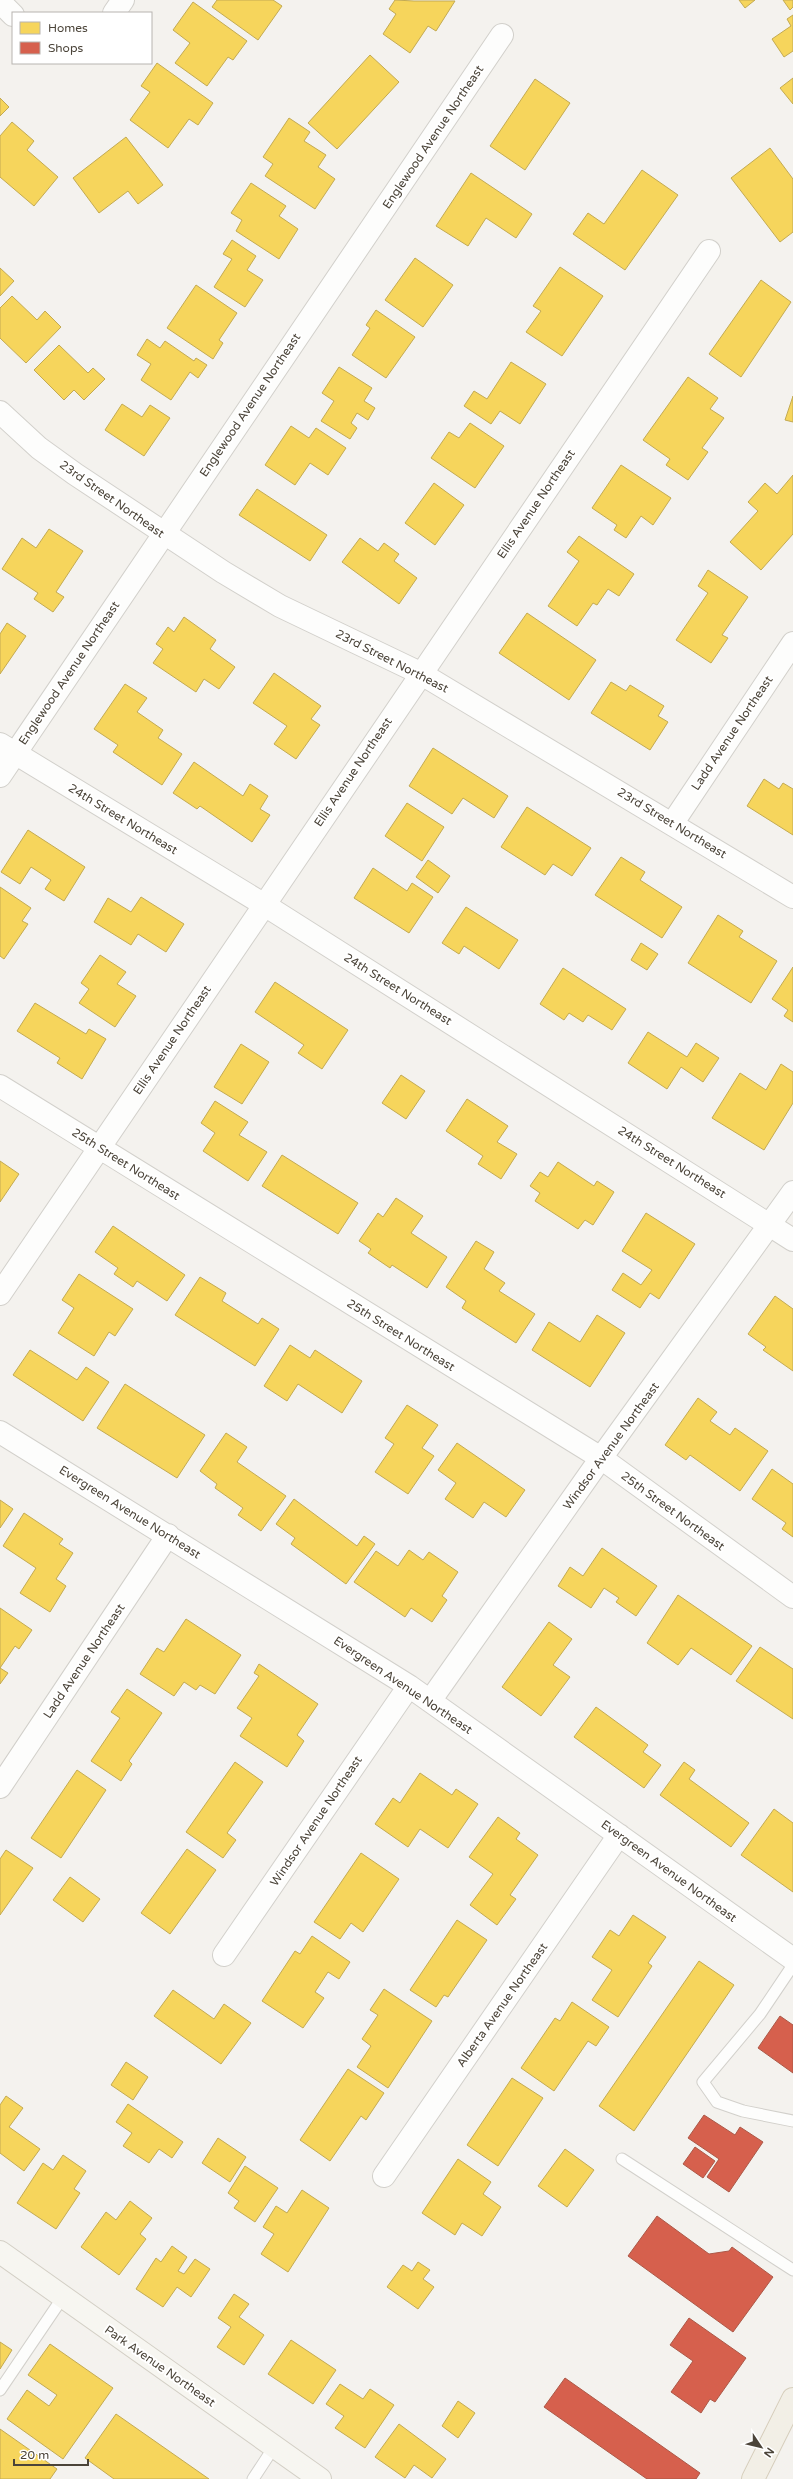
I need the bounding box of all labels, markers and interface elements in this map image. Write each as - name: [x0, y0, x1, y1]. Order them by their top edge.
- legend: [12, 12, 152, 64]
- text: Homes: [48, 21, 88, 35]
- text: Shops: [48, 41, 83, 55]
- street label: Englewood Avenue Northeast: [380, 62, 487, 211]
- street label: Englewood Avenue Northeast: [197, 330, 304, 479]
- street label: Ellis Avenue Northeast: [494, 446, 578, 561]
- street label: 23rd Street Northeast: [57, 458, 167, 541]
- street label: Englewood Avenue Northeast: [16, 598, 123, 747]
- street label: 23rd Street Northeast: [333, 626, 451, 696]
- street label: Ladd Avenue Northeast: [688, 673, 776, 793]
- street label: Ellis Avenue Northeast: [311, 714, 395, 829]
- street label: 24th Street Northeast: [66, 781, 180, 857]
- street label: 23rd Street Northeast: [615, 785, 729, 861]
- street label: 24th Street Northeast: [341, 950, 455, 1028]
- street label: Ellis Avenue Northeast: [130, 982, 214, 1097]
- street label: 24th Street Northeast: [615, 1123, 729, 1201]
- street label: 25th Street Northeast: [69, 1125, 183, 1203]
- street label: 25th Street Northeast: [344, 1296, 458, 1374]
- street label: Windsor Avenue Northeast: [560, 1379, 662, 1512]
- street label: Evergreen Avenue Northeast: [57, 1463, 204, 1562]
- street label: 25th Street Northeast: [618, 1469, 728, 1554]
- street label: Ladd Avenue Northeast: [40, 1601, 128, 1721]
- street label: Evergreen Avenue Northeast: [331, 1633, 475, 1737]
- street label: Windsor Avenue Northeast: [267, 1753, 365, 1889]
- street label: Evergreen Avenue Northeast: [599, 1817, 740, 1925]
- street label: Alberta Avenue Northeast: [454, 1940, 551, 2070]
- street label: Park Avenue Northeast: [102, 2322, 218, 2410]
- north arrow: [741, 2427, 781, 2467]
- scale bar: [14, 2441, 88, 2467]
- text: N: [761, 2445, 777, 2460]
- text: 20 m: [20, 2448, 49, 2462]

